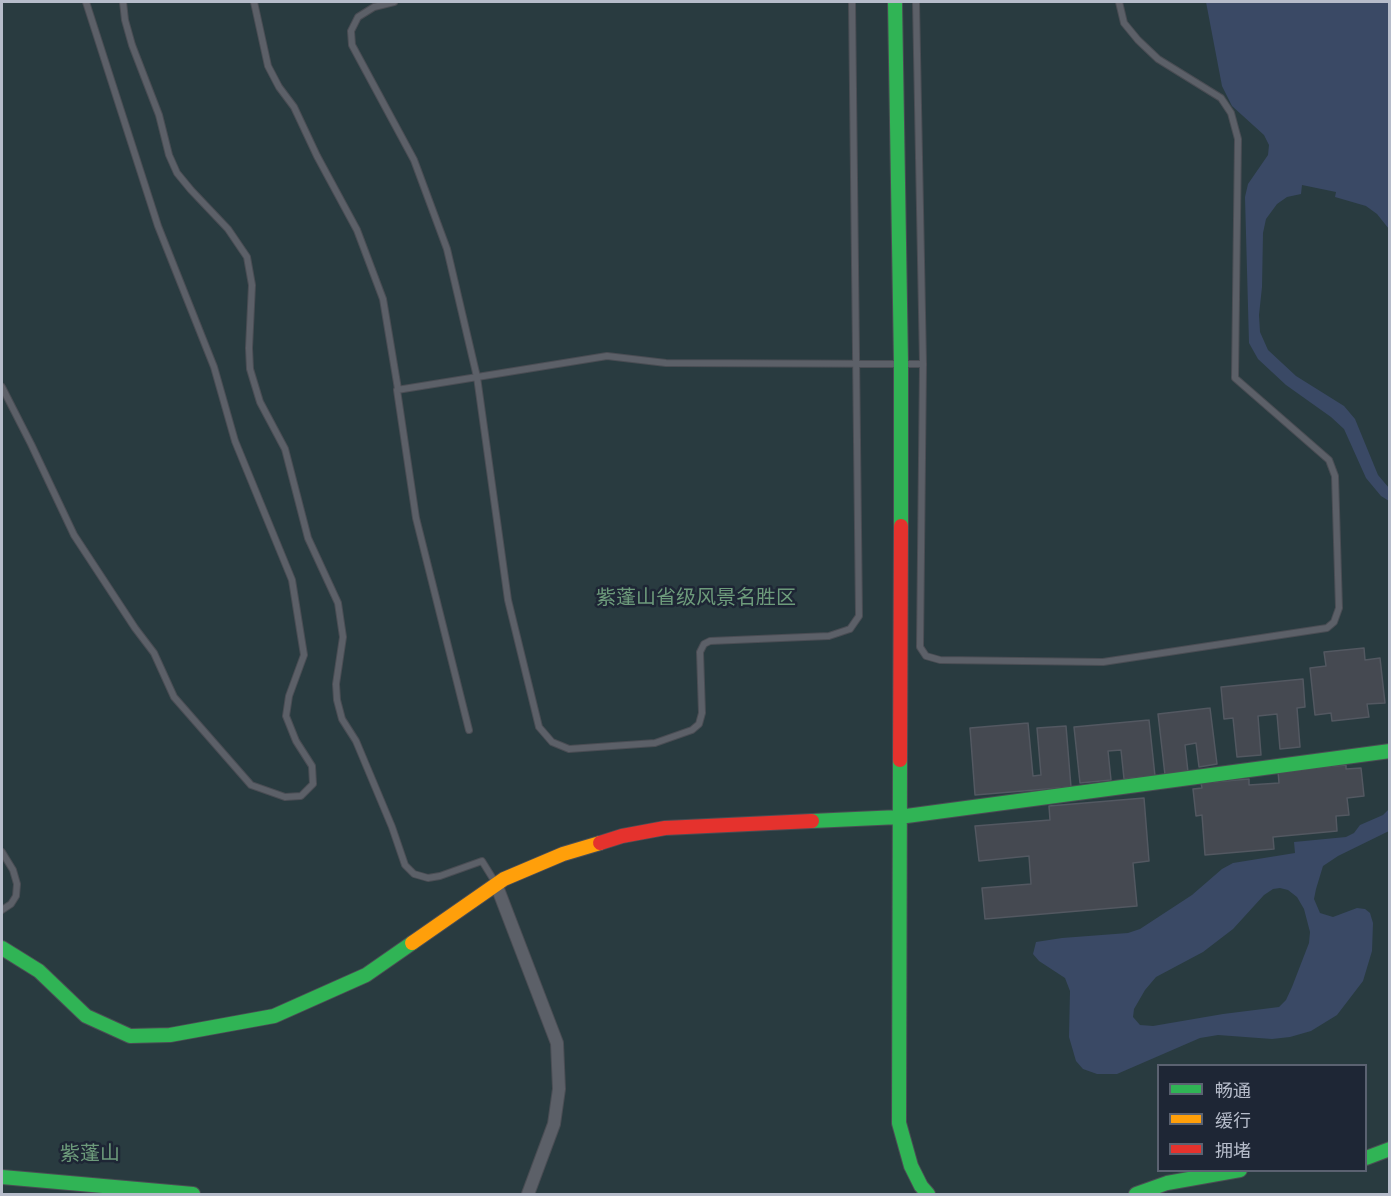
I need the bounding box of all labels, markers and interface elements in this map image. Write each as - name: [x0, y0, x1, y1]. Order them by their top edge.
- park label: 紫蓬山省级风景名胜区: [596, 586, 796, 610]
- legend: [1157, 1064, 1367, 1172]
- text: 畅通: [1215, 1080, 1251, 1102]
- text: 缓行: [1215, 1110, 1251, 1132]
- text: 拥堵: [1215, 1140, 1251, 1162]
- park label: 紫蓬山: [60, 1142, 120, 1166]

